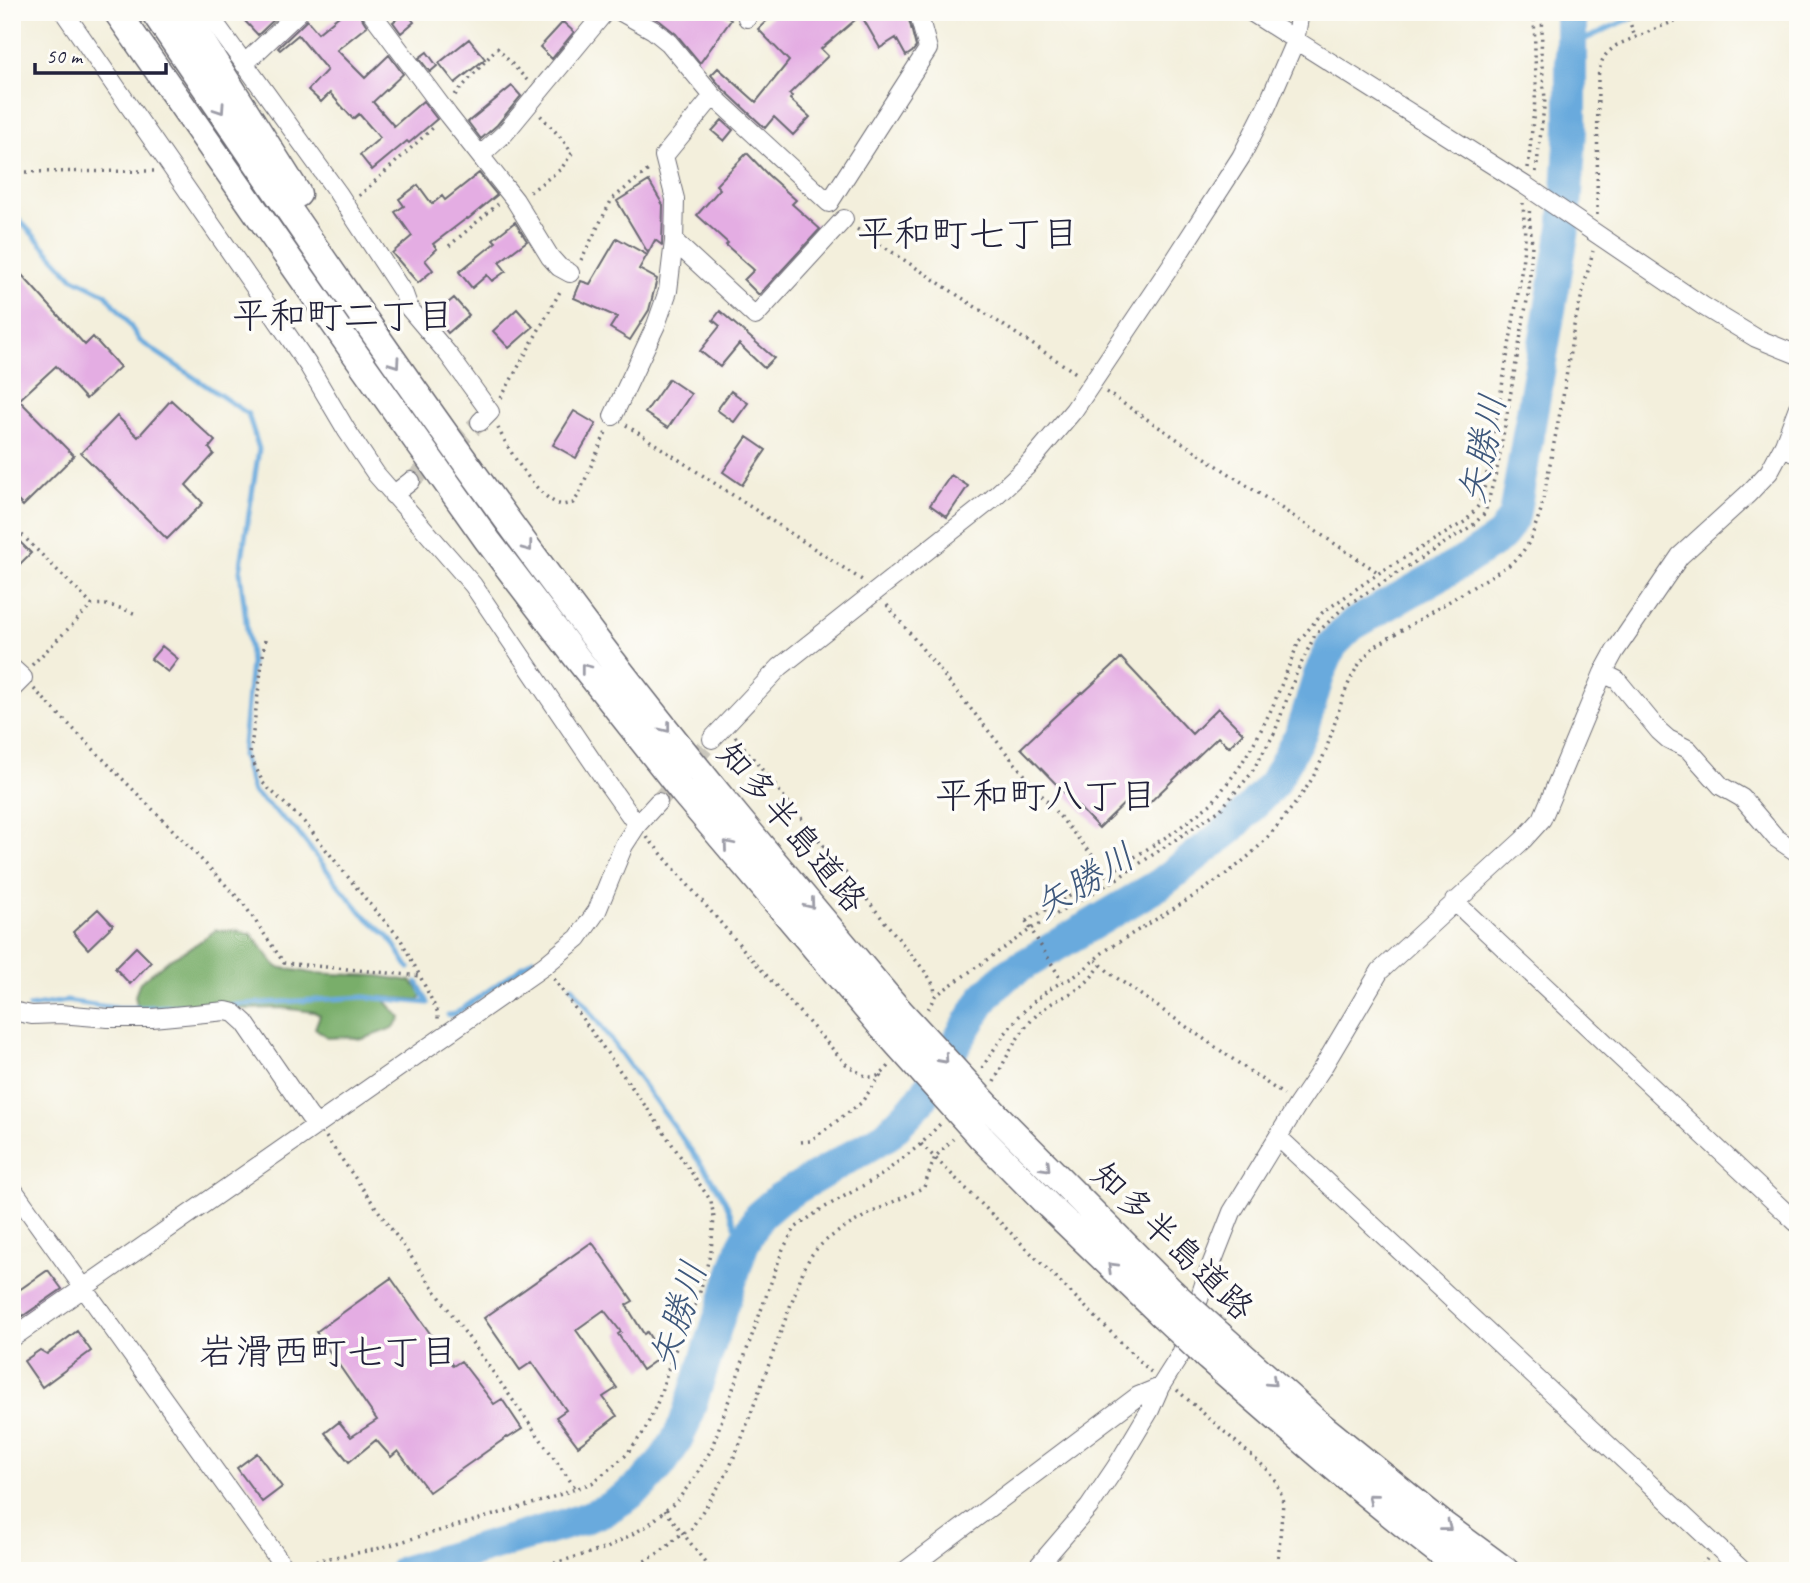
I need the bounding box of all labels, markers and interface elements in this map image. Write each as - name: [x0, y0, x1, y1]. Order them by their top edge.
- scale bar: [35, 32, 166, 76]
- text: 50 m: [46, 43, 84, 69]
- one-way arrow: [211, 101, 224, 114]
- district label: 平和町七丁目: [857, 210, 1079, 257]
- district label: 平和町二丁目: [232, 292, 454, 339]
- one-way arrow: [387, 355, 399, 368]
- water label: 矢勝川: [1447, 390, 1517, 508]
- one-way arrow: [520, 540, 532, 552]
- one-way arrow: [581, 663, 593, 676]
- one-way arrow: [658, 720, 670, 733]
- street label: 知多半島道路: [707, 732, 877, 922]
- district label: 平和町八丁目: [935, 772, 1157, 819]
- water label: 矢勝川: [1024, 832, 1144, 930]
- one-way arrow: [724, 840, 736, 853]
- one-way arrow: [802, 896, 814, 909]
- one-way arrow: [936, 1051, 949, 1064]
- street label: 知多半島道路: [1082, 1152, 1264, 1330]
- one-way arrow: [1038, 1159, 1051, 1172]
- water label: 矢勝川: [638, 1255, 718, 1375]
- one-way arrow: [1107, 1262, 1120, 1275]
- district label: 岩滑西町七丁目: [199, 1328, 458, 1375]
- one-way arrow: [1263, 1374, 1276, 1386]
- one-way arrow: [1368, 1494, 1381, 1506]
- one-way arrow: [1439, 1518, 1452, 1531]

